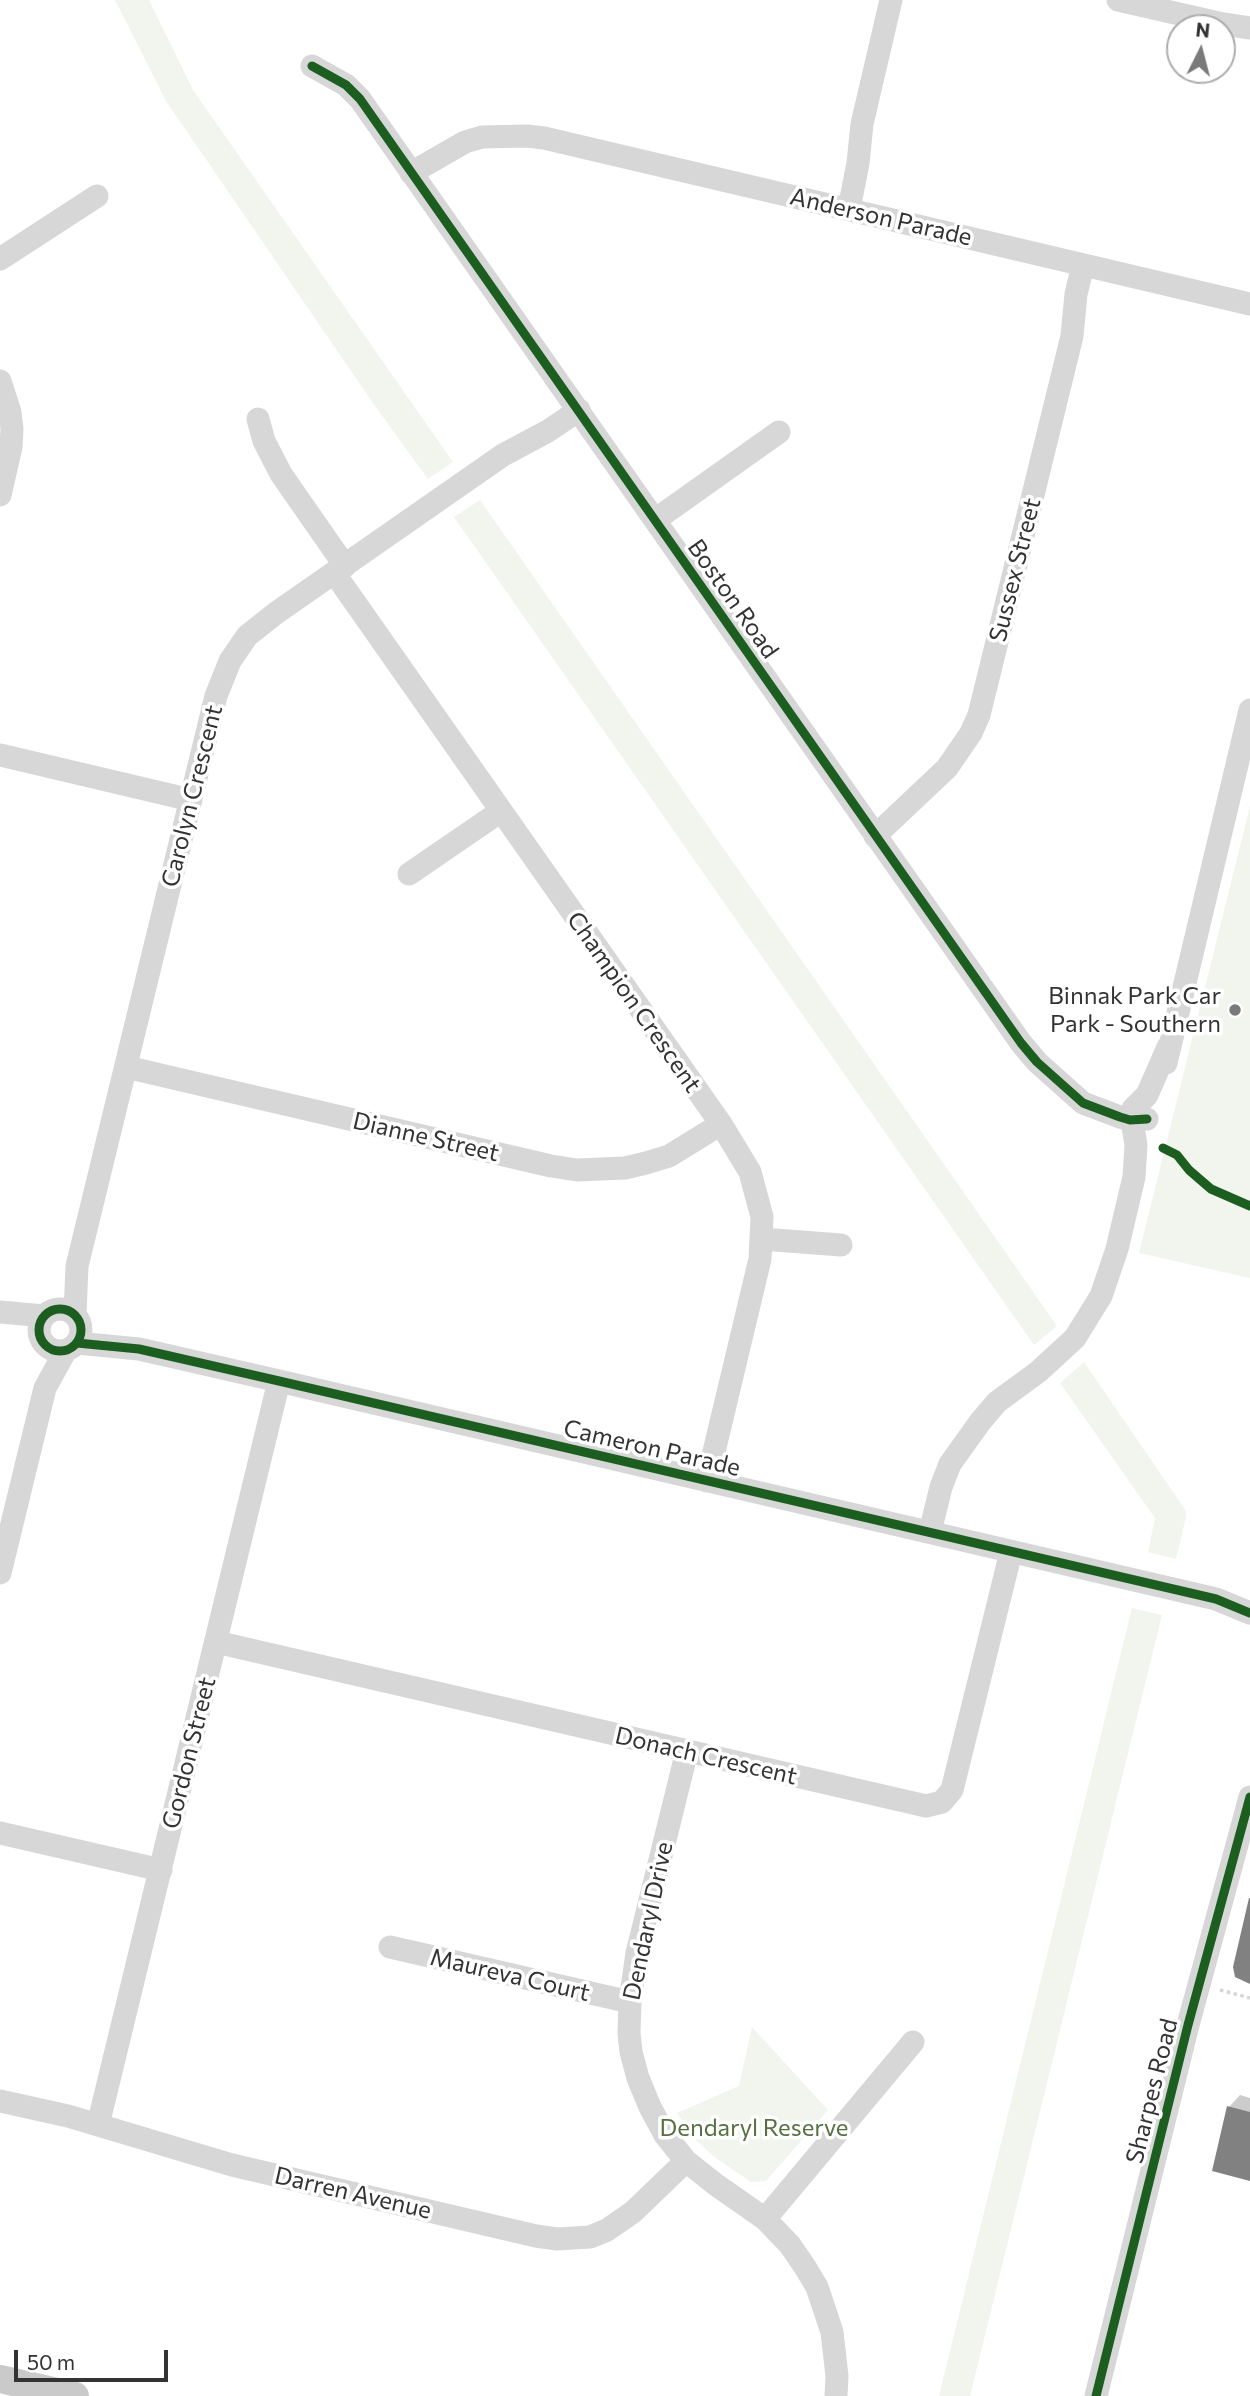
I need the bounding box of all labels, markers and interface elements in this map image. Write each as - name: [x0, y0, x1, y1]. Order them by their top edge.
- north arrow: [1166, 14, 1236, 84]
- text: N: [1195, 17, 1211, 42]
- street label: Anderson Parade: [787, 182, 975, 252]
- street label: Sussex Street: [983, 495, 1047, 645]
- street label: Boston Road: [681, 534, 785, 664]
- street label: Carolyn Crescent: [155, 702, 229, 890]
- street label: Champion Crescent: [561, 906, 707, 1098]
- place label: Binnak Park Car Park - Southern: [1048, 982, 1221, 1038]
- marker: Binnak Park Car Park - Southern: [1227, 1002, 1243, 1018]
- street label: Dianne Street: [350, 1106, 502, 1168]
- street label: Cameron Parade: [561, 1414, 743, 1482]
- street label: Gordon Street: [156, 1674, 222, 1832]
- street label: Donach Crescent: [612, 1721, 800, 1791]
- street label: Dendaryl Drive: [617, 1839, 679, 2003]
- street label: Maureva Court: [427, 1943, 593, 2007]
- street label: Sharpes Road: [1120, 2016, 1184, 2166]
- park label: Dendaryl Reserve: [660, 2114, 848, 2142]
- street label: Darren Avenue: [272, 2161, 434, 2225]
- scale bar: [18, 2336, 172, 2380]
- text: 50 m: [27, 2349, 75, 2374]

